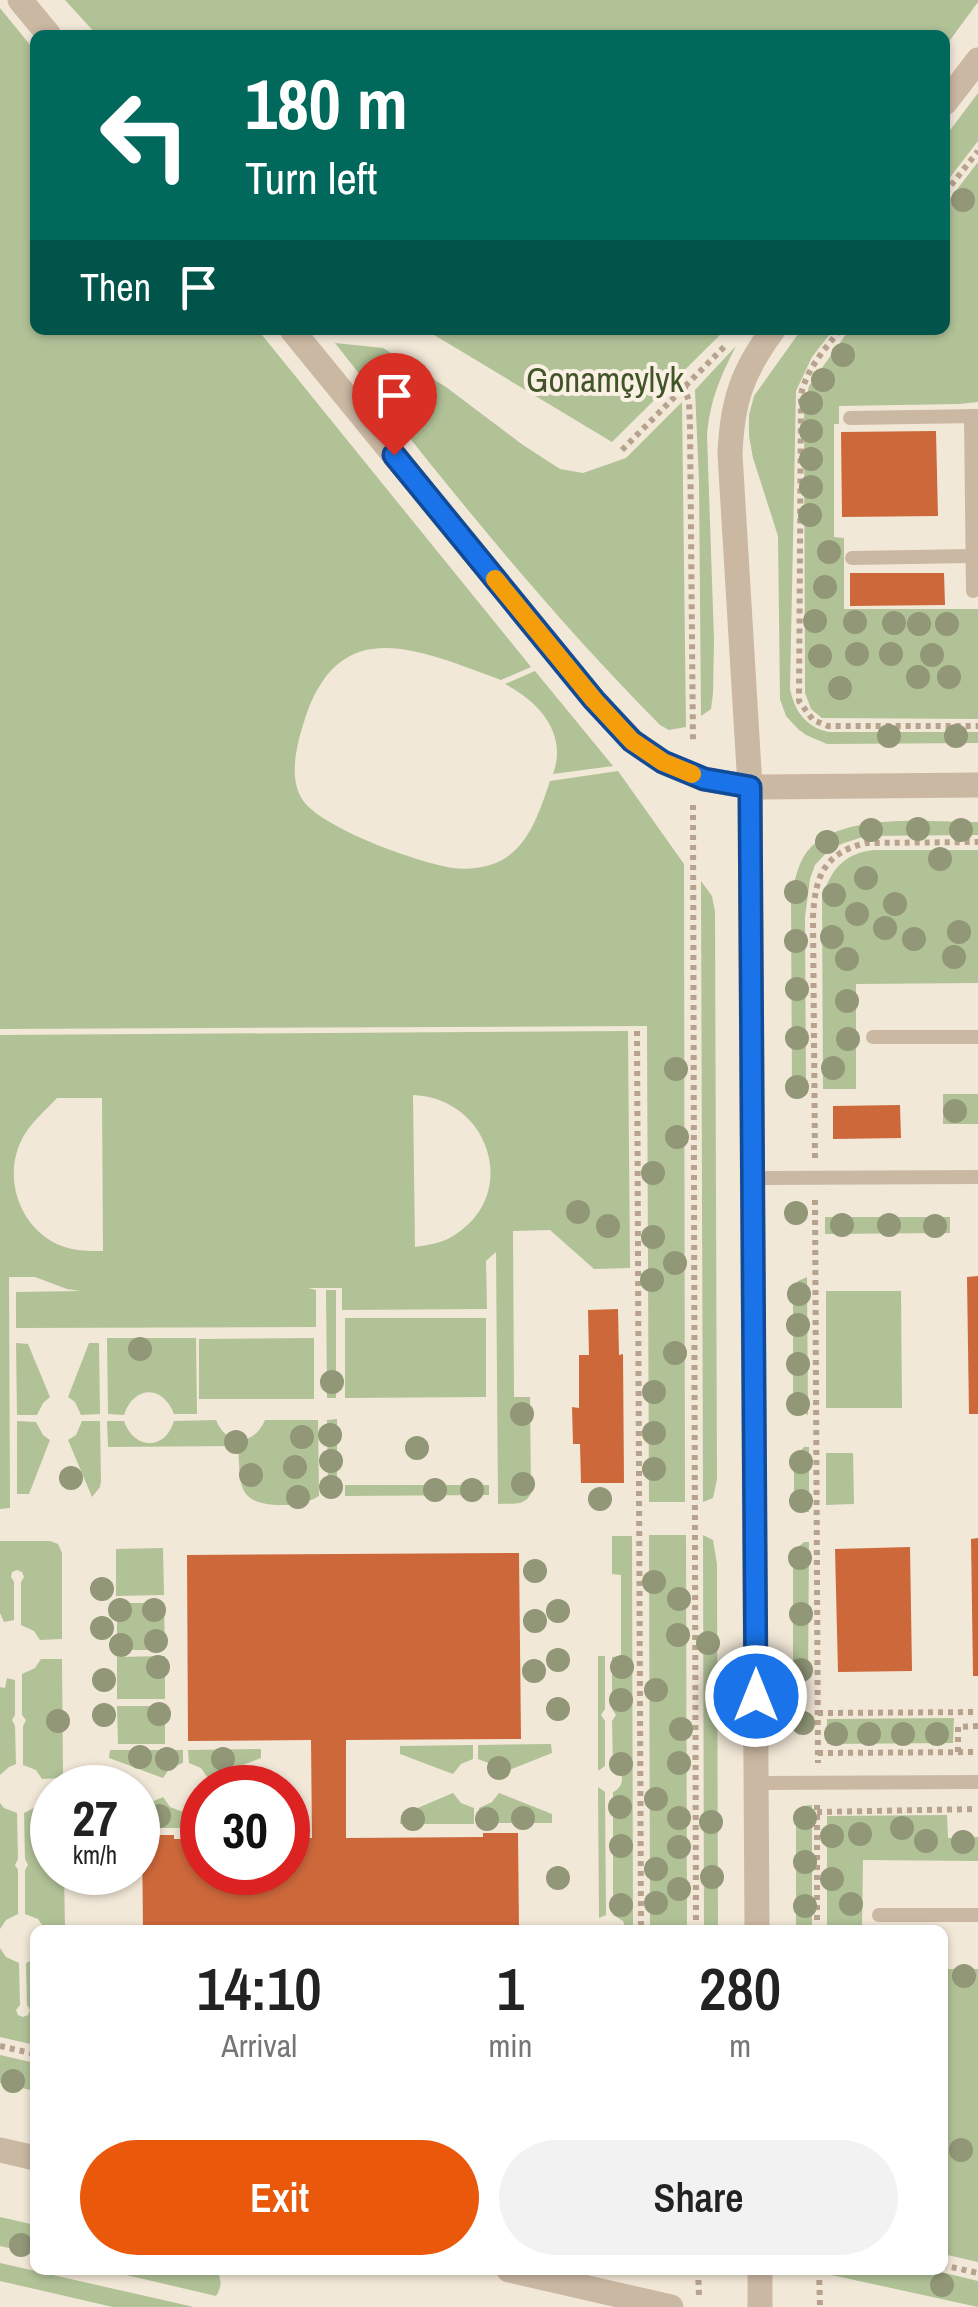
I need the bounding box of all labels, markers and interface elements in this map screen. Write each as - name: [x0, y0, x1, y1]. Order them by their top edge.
- text: 180 m: [245, 57, 408, 151]
- icon: left: [80, 70, 210, 200]
- text: Turn left: [245, 147, 377, 208]
- icon: arrive: [171, 260, 226, 315]
- text: Then: [80, 262, 151, 313]
- pin: [352, 353, 437, 456]
- park label: Gonamçylyk: [526, 356, 685, 403]
- icon: arrive: [367, 368, 422, 423]
- position arrow: [704, 1644, 808, 1748]
- speed limit sign: 30: [180, 1765, 310, 1895]
- text: 27: [72, 1784, 118, 1852]
- text: km/h: [73, 1838, 117, 1872]
- text: 14:10: [197, 1948, 322, 2029]
- text: 1: [497, 1948, 524, 2029]
- text: 280: [699, 1948, 781, 2029]
- text: Arrival: [221, 2024, 297, 2067]
- text: min: [489, 2024, 532, 2067]
- text: m: [729, 2024, 751, 2067]
- button: Exit: [80, 2140, 479, 2255]
- button: Share: [499, 2140, 898, 2255]

